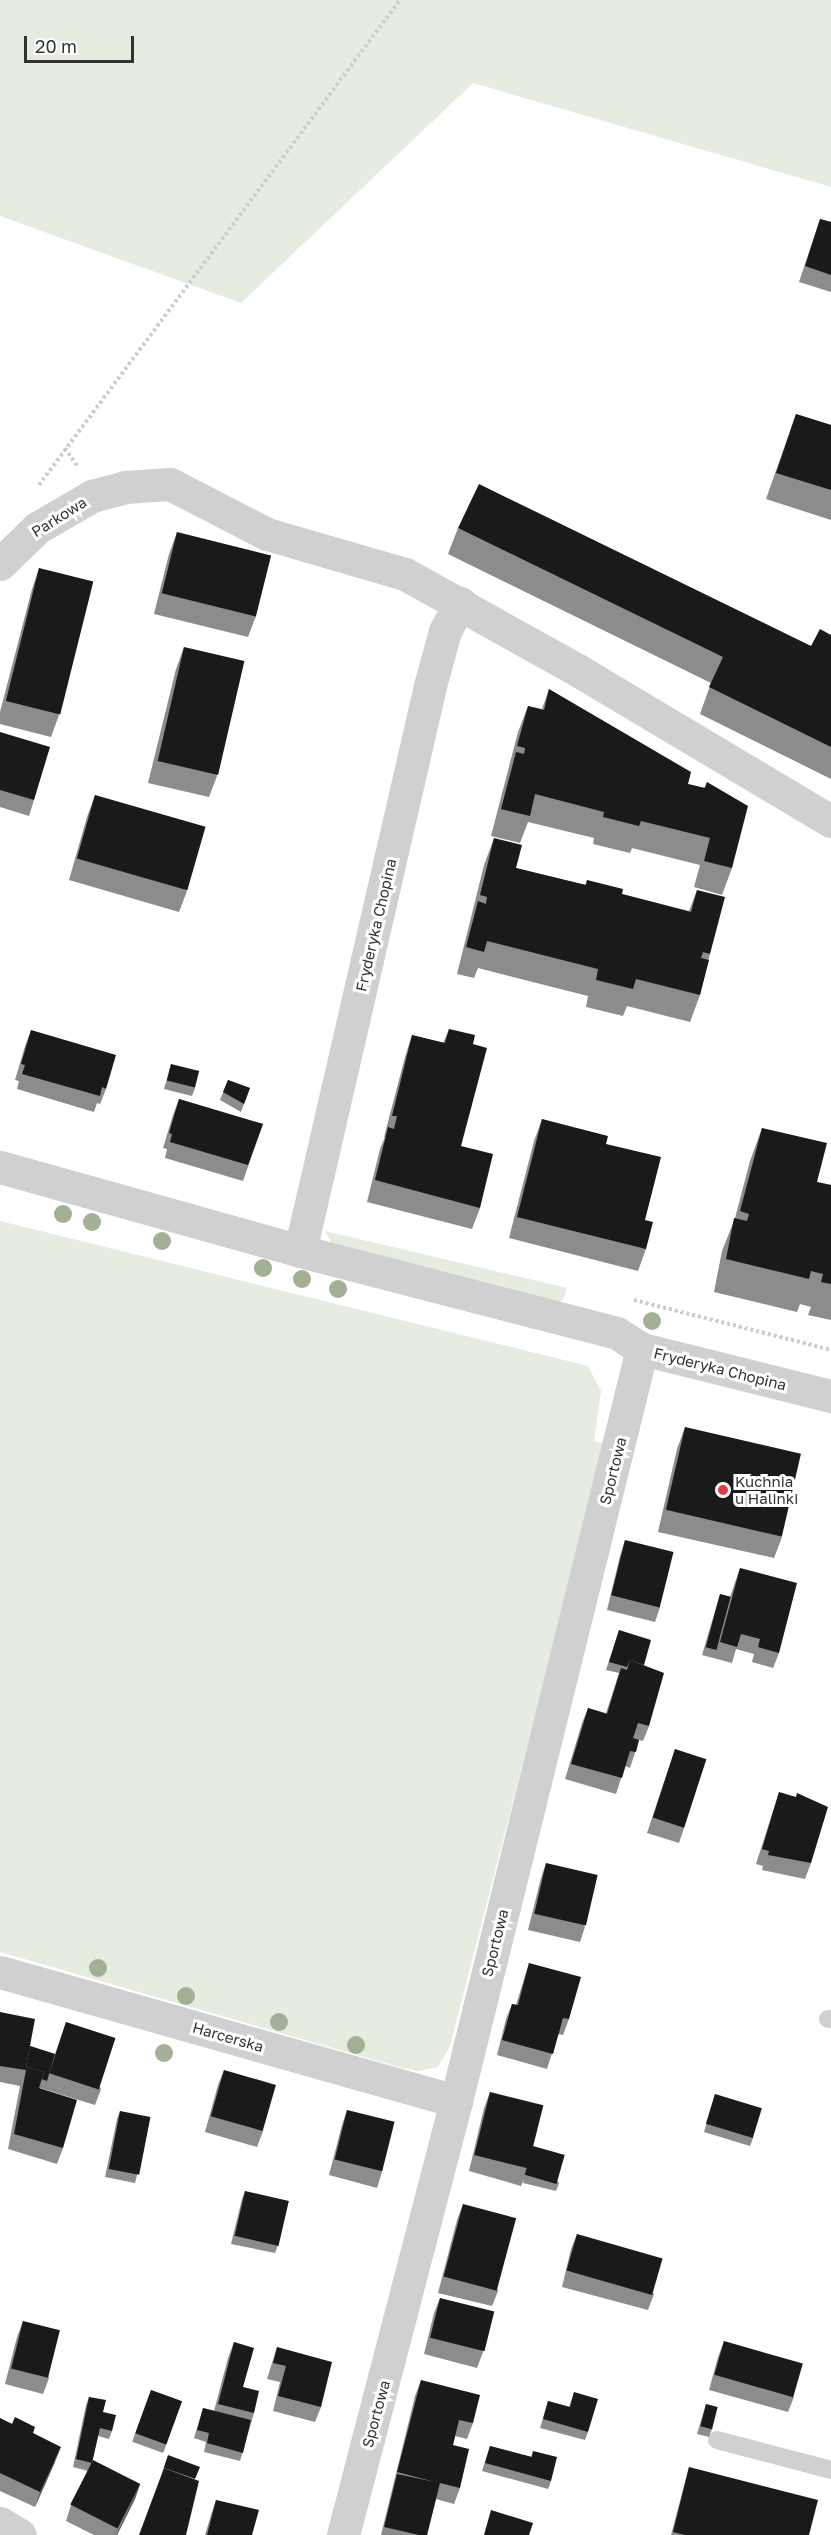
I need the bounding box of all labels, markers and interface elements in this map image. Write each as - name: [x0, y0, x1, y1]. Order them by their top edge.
- scale bar: [27, 24, 136, 62]
- text: 20 m: [35, 35, 77, 57]
- street label: Parkowa: [28, 493, 90, 541]
- street label: Fryderyka Chopina: [352, 857, 400, 993]
- street label: Fryderyka Chopina: [652, 1344, 788, 1394]
- street label: Sportowa: [596, 1435, 630, 1507]
- place label: Kuchnia u Halinki: [735, 1472, 798, 1507]
- marker: Kuchnia u Halinki: [716, 1483, 730, 1497]
- street label: Sportowa: [478, 1907, 512, 1979]
- street label: Harcerska: [190, 2018, 266, 2056]
- street label: Sportowa: [358, 2378, 394, 2450]

